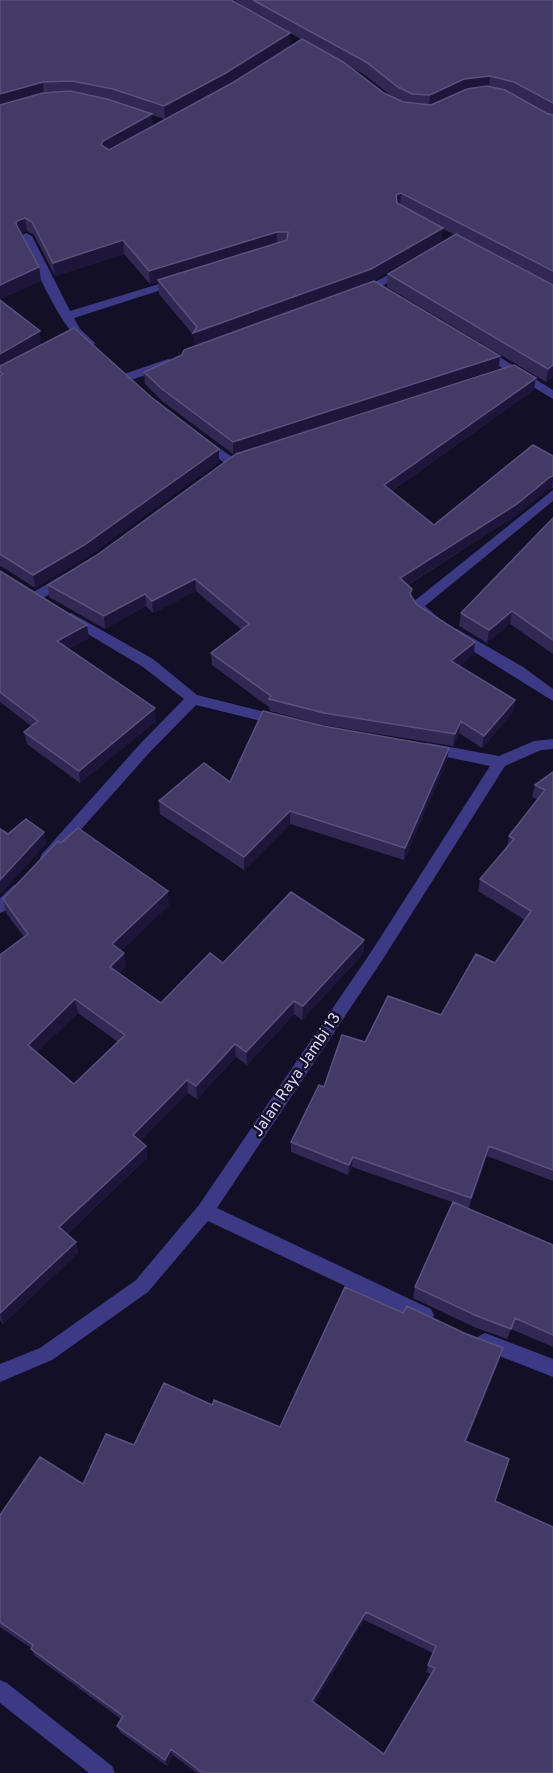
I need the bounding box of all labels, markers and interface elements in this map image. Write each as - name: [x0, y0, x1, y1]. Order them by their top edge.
- street label: Jalan Raya Jambi 13: [248, 1009, 346, 1141]

